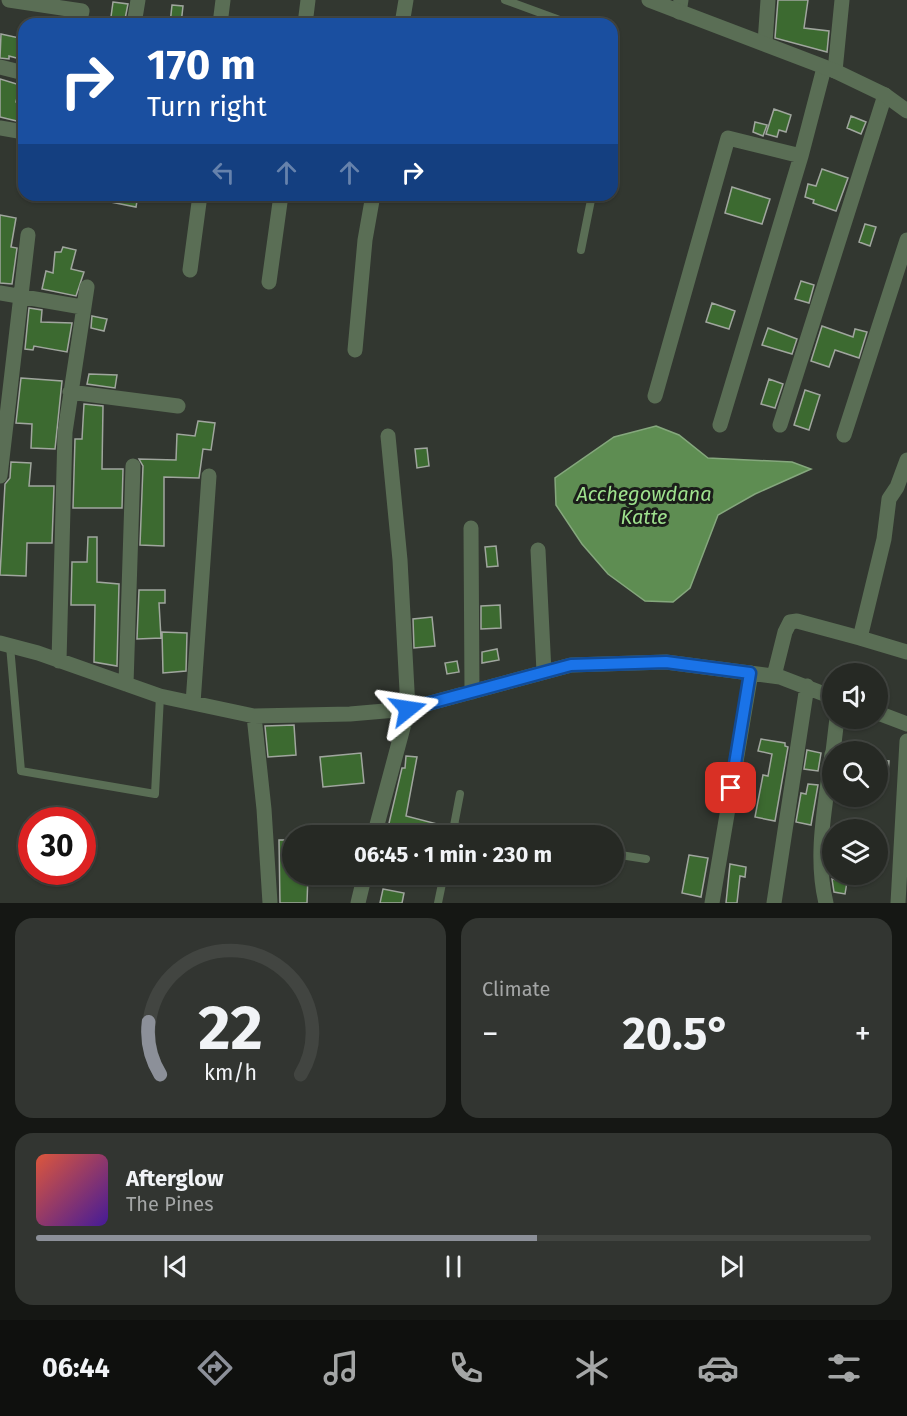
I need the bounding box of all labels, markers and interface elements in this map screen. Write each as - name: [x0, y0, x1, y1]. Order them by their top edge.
- text: 170 m: [147, 40, 256, 90]
- icon: right: [48, 42, 126, 120]
- text: Turn right: [147, 91, 267, 123]
- icon: left: [207, 156, 240, 189]
- icon: ahead: [270, 156, 303, 189]
- icon: ahead: [333, 156, 366, 189]
- icon: right: [396, 156, 429, 189]
- water label: Acchegowdana Katte: [575, 482, 712, 529]
- map controls: [822, 663, 888, 885]
- button: sound: [822, 663, 888, 729]
- position arrow: [376, 677, 440, 741]
- button: search: [822, 741, 888, 807]
- pin: [705, 762, 756, 813]
- icon: arrive: [714, 771, 747, 804]
- speed limit sign: 30: [18, 807, 96, 885]
- button: layers: [822, 819, 888, 885]
- text: 06:45 · 1 min · 230 m: [354, 841, 552, 868]
- text: Climate: [482, 977, 550, 1001]
- text: 22: [198, 991, 263, 1066]
- text: 20.5°: [623, 1007, 731, 1061]
- text: −: [482, 1014, 499, 1054]
- text: +: [855, 1014, 871, 1054]
- text: km/h: [204, 1060, 257, 1086]
- text: Afterglow: [126, 1165, 223, 1192]
- text: The Pines: [126, 1192, 213, 1216]
- icon: previous: [159, 1250, 192, 1283]
- icon: pause: [437, 1250, 470, 1283]
- icon: next: [715, 1250, 748, 1283]
- icon: directions: [194, 1347, 236, 1389]
- icon: music: [320, 1347, 362, 1389]
- icon: phone: [445, 1347, 487, 1389]
- icon: climate: [571, 1347, 613, 1389]
- icon: car: [697, 1347, 739, 1389]
- icon: filters: [823, 1347, 865, 1389]
- text: 06:44: [42, 1352, 110, 1384]

